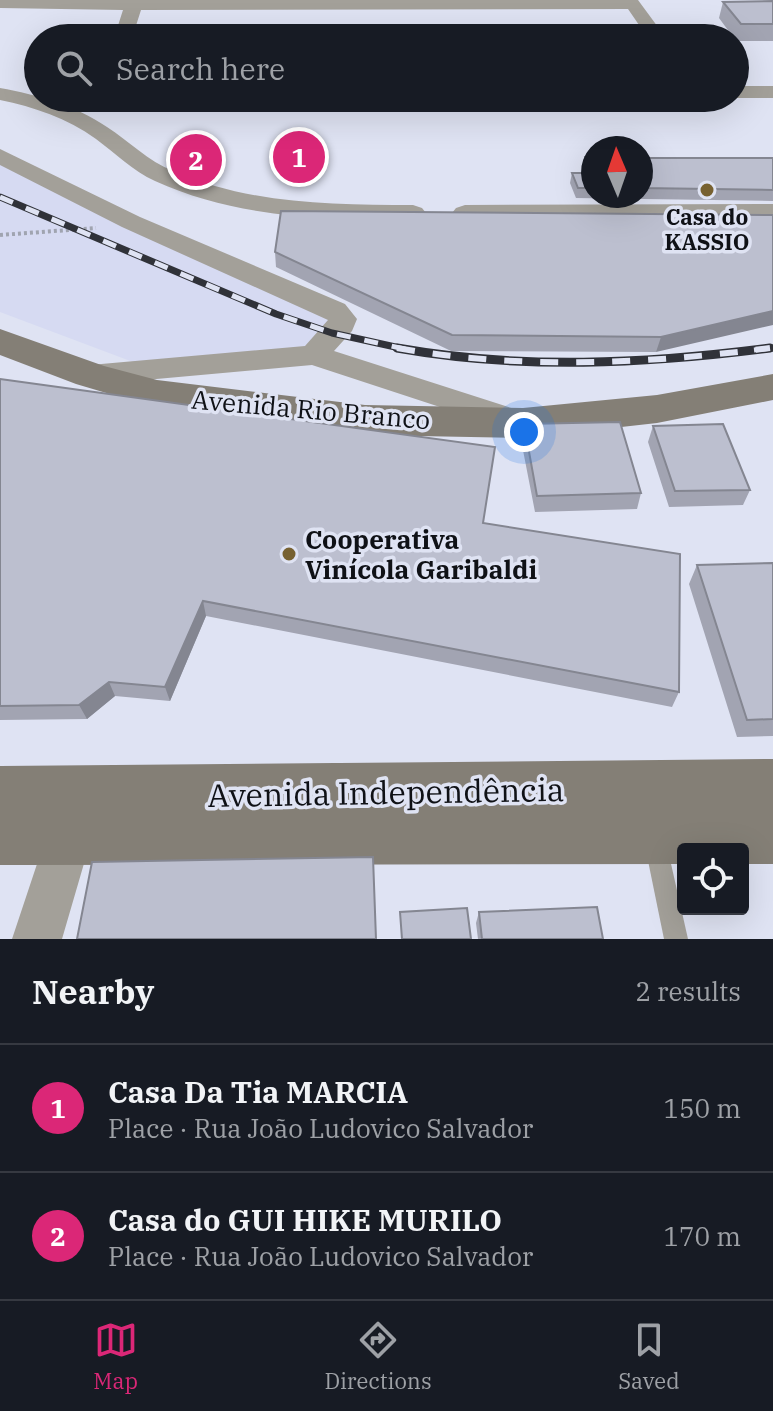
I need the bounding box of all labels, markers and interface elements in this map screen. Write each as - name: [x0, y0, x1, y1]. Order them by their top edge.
- search box: [24, 24, 749, 112]
- icon: search: [52, 46, 96, 90]
- text: Search here: [116, 49, 285, 88]
- pin: 1: [273, 127, 325, 187]
- pin: 2: [170, 130, 222, 190]
- north arrow: [581, 136, 653, 208]
- marker: Casa do KASSIO: [698, 181, 716, 199]
- place label: Casa do KASSIO: [665, 202, 749, 256]
- street label: Avenida Rio Branco: [190, 382, 432, 436]
- your location: [504, 412, 544, 452]
- place label: Cooperativa Vinícola Garibaldi: [305, 522, 538, 586]
- marker: Cooperativa Vinícola Garibaldi: [280, 545, 298, 563]
- street label: Avenida Independência: [207, 768, 565, 816]
- map controls: [677, 843, 749, 915]
- button: locate: [677, 843, 749, 915]
- text: Nearby: [32, 969, 154, 1013]
- text: 2 results: [635, 974, 741, 1008]
- text: Casa Da Tia MARCIA: [108, 1072, 408, 1111]
- text: 1: [50, 1091, 66, 1125]
- text: 150 m: [663, 1091, 741, 1125]
- text: Place · Rua João Ludovico Salvador: [108, 1111, 533, 1145]
- text: Casa do GUI HIKE MURILO: [108, 1200, 502, 1239]
- text: 2: [50, 1219, 66, 1253]
- text: 170 m: [663, 1219, 741, 1253]
- text: Place · Rua João Ludovico Salvador: [108, 1239, 533, 1273]
- tab: Map: [93, 1318, 138, 1395]
- tab: Directions: [324, 1318, 432, 1395]
- tab: Saved: [618, 1318, 680, 1395]

